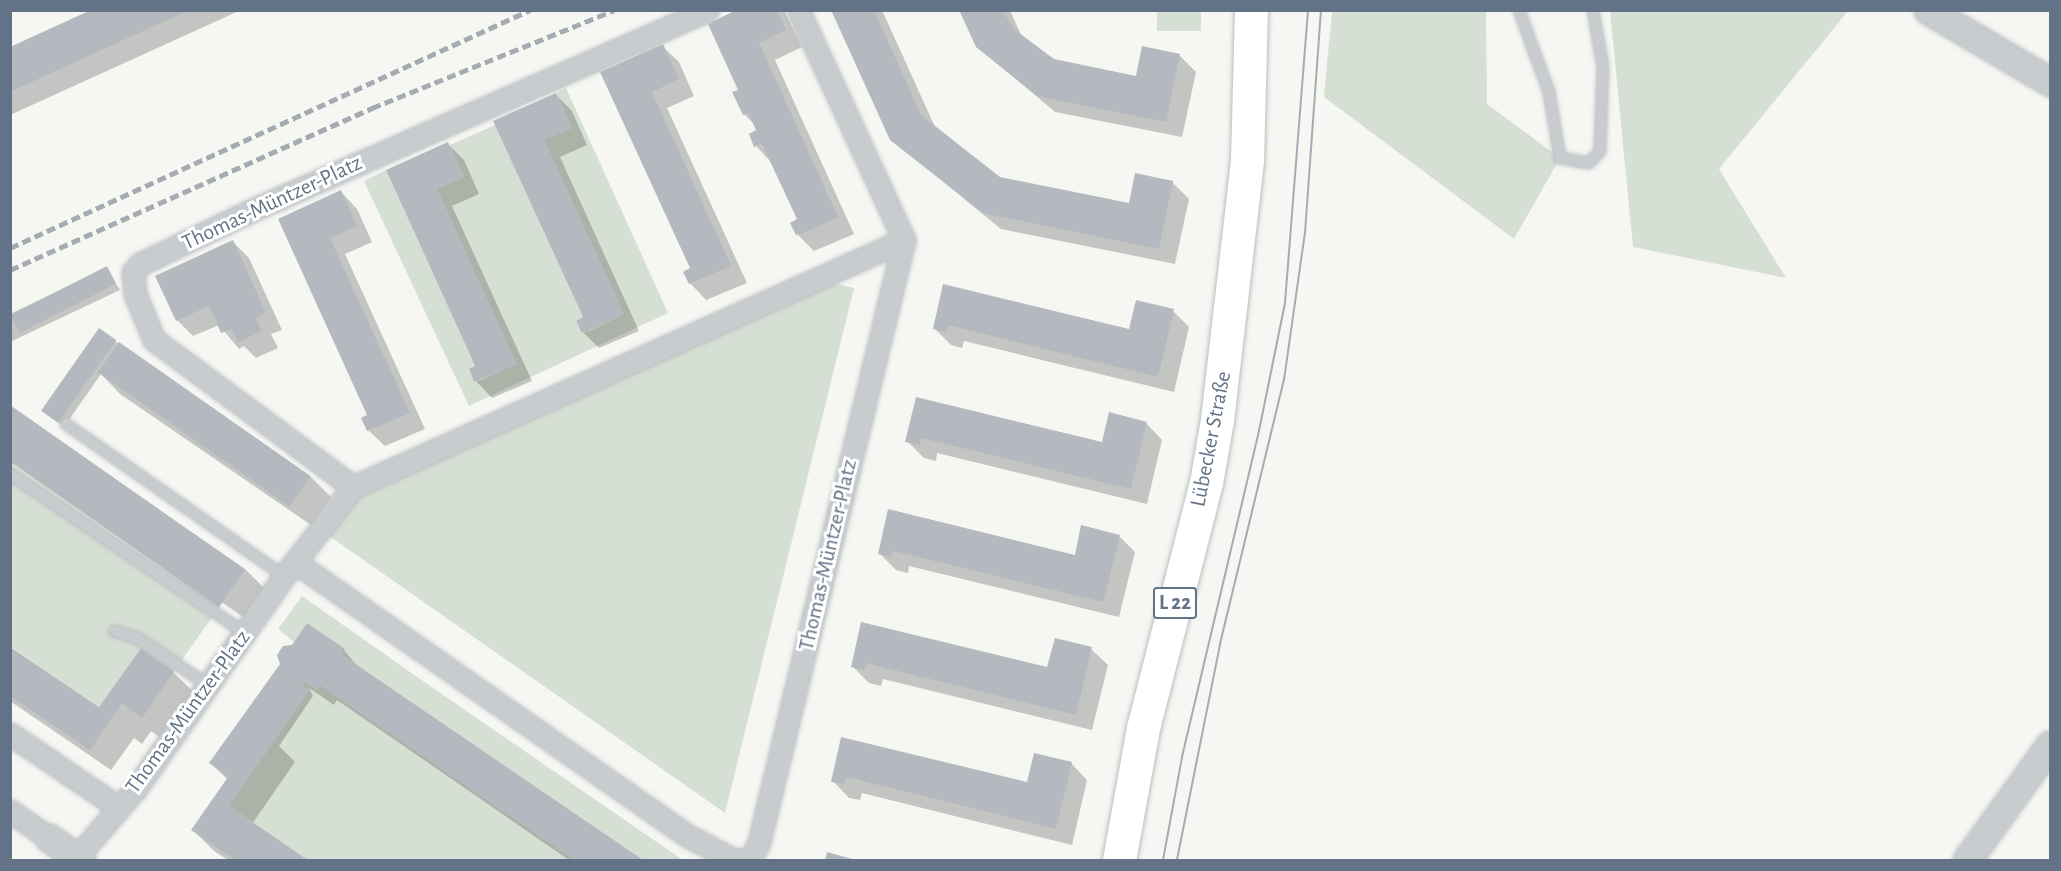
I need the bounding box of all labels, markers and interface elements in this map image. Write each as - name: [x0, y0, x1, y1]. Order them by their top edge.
- street label: Thomas-Müntzer-Platz: [178, 150, 366, 256]
- street label: Lübecker Straße: [1185, 369, 1237, 509]
- street label: Thomas-Müntzer-Platz: [793, 457, 863, 653]
- road number: L 22: [1152, 585, 1198, 621]
- street label: Thomas-Müntzer-Platz: [120, 625, 256, 799]

